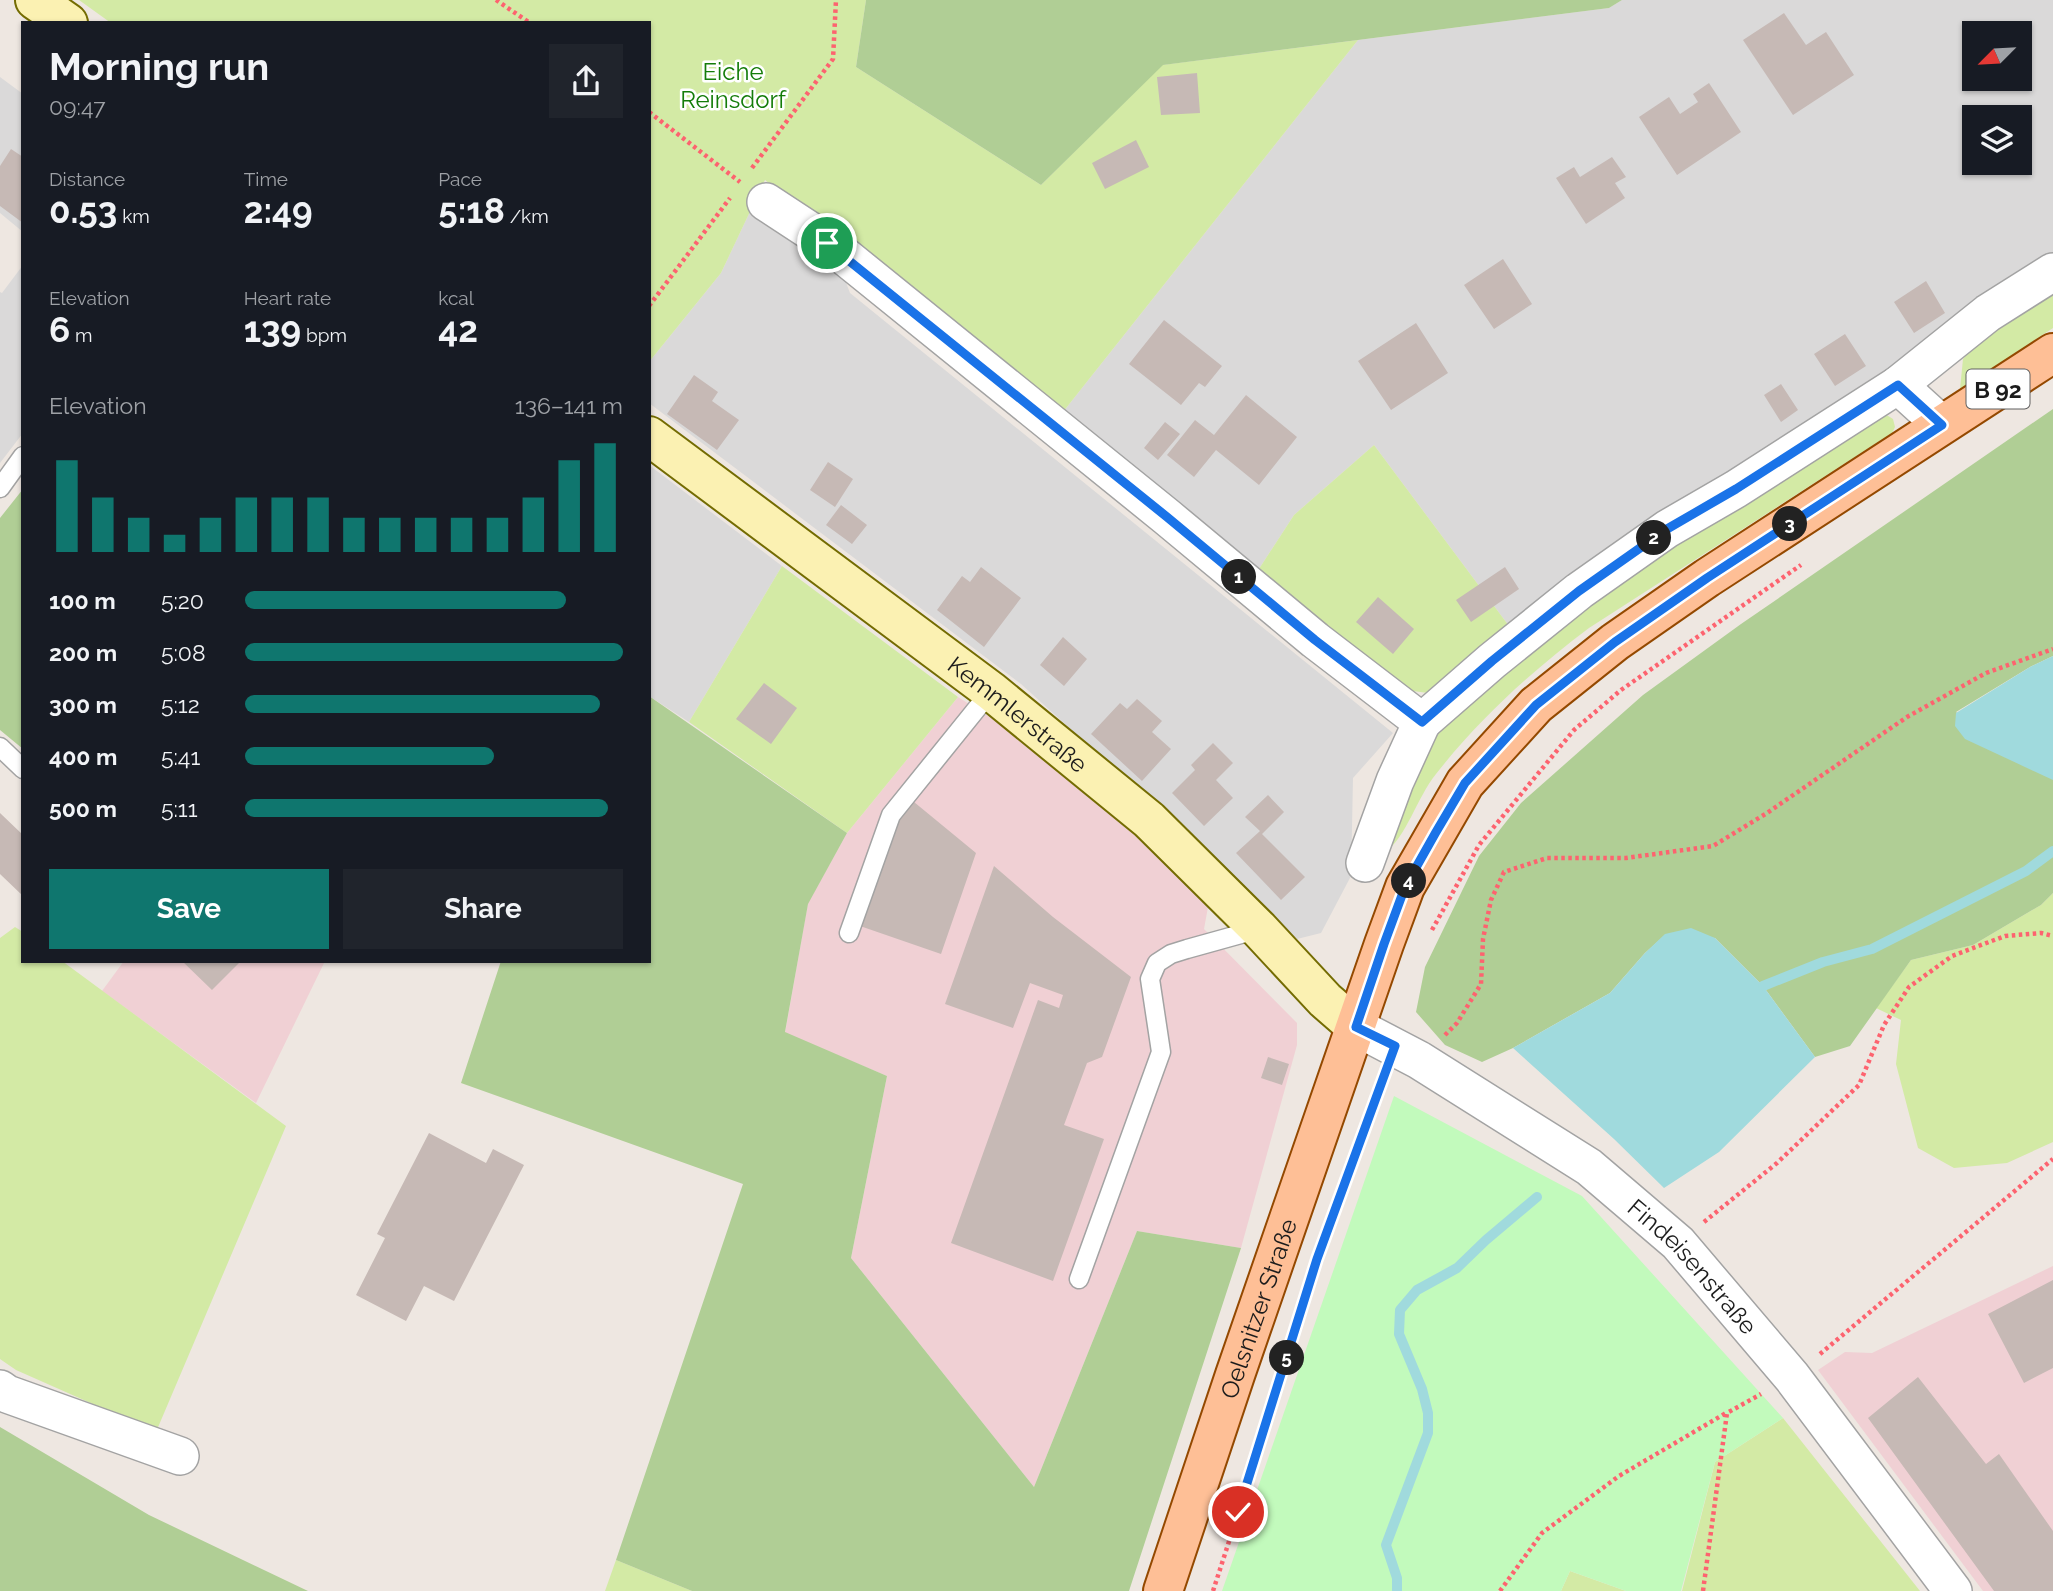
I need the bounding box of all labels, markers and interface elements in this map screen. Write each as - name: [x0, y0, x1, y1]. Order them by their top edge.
- north arrow: [1962, 21, 2032, 91]
- map controls: [1962, 21, 2032, 175]
- text: Morning run: [49, 44, 269, 89]
- button: share: [549, 44, 623, 118]
- park label: Eiche Reinsdorf: [680, 57, 787, 114]
- text: 09:47: [49, 93, 106, 120]
- button: layers: [1962, 105, 2032, 175]
- text: Distance: [49, 168, 125, 190]
- text: Time: [244, 168, 288, 190]
- text: Pace: [438, 168, 482, 190]
- text: 0.53: [49, 190, 117, 231]
- text: 2:49: [244, 190, 313, 231]
- text: 5:18: [438, 190, 505, 231]
- text: km: [117, 205, 150, 227]
- text: /km: [505, 205, 549, 227]
- pin: [797, 213, 857, 273]
- icon: arrive: [808, 224, 846, 262]
- text: Elevation: [49, 287, 130, 309]
- text: Heart rate: [244, 287, 331, 309]
- text: kcal: [438, 287, 474, 309]
- text: 6: [49, 309, 70, 350]
- text: 139: [244, 309, 301, 350]
- text: 42: [438, 309, 478, 350]
- text: m: [70, 324, 93, 346]
- text: bpm: [301, 324, 347, 346]
- road number: B 92: [1966, 370, 2030, 408]
- text: Elevation: [49, 392, 147, 419]
- text: 136–141 m: [515, 392, 623, 419]
- pin: 3: [1772, 506, 1808, 542]
- text: 3: [1784, 512, 1795, 534]
- pin: 2: [1636, 520, 1672, 556]
- text: 2: [1648, 526, 1659, 548]
- pin: 1: [1222, 560, 1256, 594]
- text: 1: [1234, 565, 1243, 587]
- text: 100 m: [49, 587, 116, 614]
- text: 5:20: [161, 587, 204, 614]
- text: 200 m: [49, 639, 117, 666]
- text: 5:08: [161, 639, 206, 666]
- street label: Kemmlerstraße: [942, 650, 1094, 779]
- text: 300 m: [49, 691, 117, 718]
- text: 5:12: [161, 691, 200, 718]
- text: 400 m: [49, 743, 117, 770]
- text: 5:41: [161, 743, 200, 770]
- text: 500 m: [49, 795, 117, 822]
- text: 5:11: [161, 795, 198, 822]
- pin: 4: [1392, 864, 1426, 898]
- button: Save: [49, 869, 329, 949]
- button: Share: [343, 869, 623, 949]
- text: 4: [1403, 869, 1414, 891]
- street label: Findeisenstraße: [1622, 1192, 1763, 1340]
- street label: Oelsnitzer Straße: [1214, 1215, 1302, 1402]
- pin: 5: [1270, 1340, 1304, 1376]
- text: 5: [1281, 1346, 1292, 1368]
- pin: [1208, 1482, 1268, 1542]
- icon: check: [1219, 1493, 1257, 1531]

